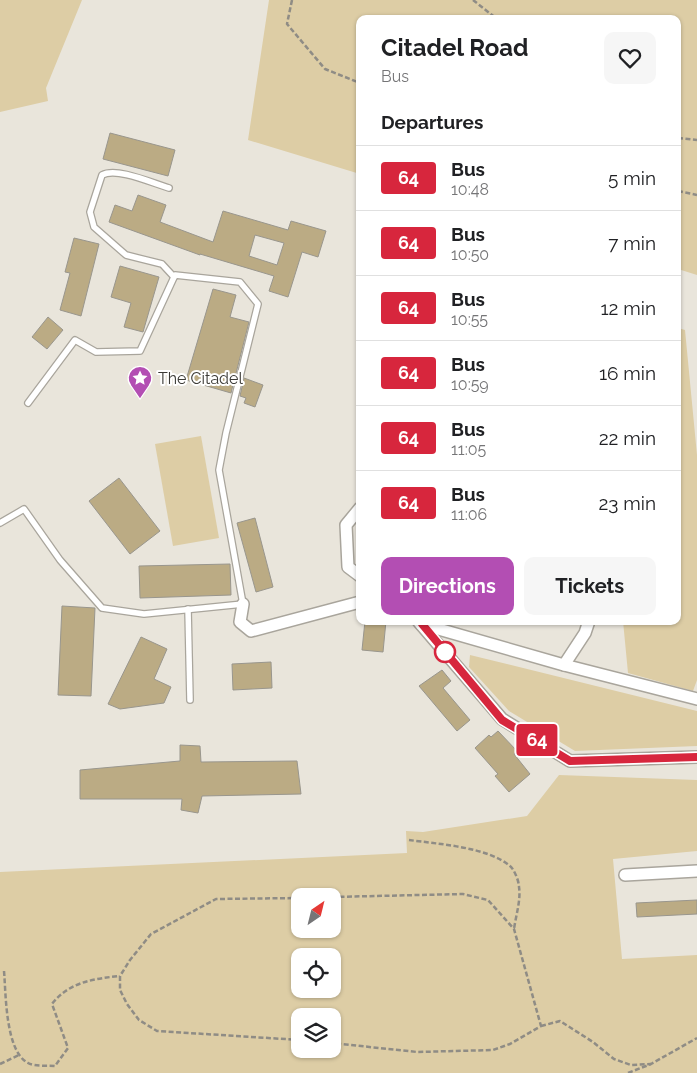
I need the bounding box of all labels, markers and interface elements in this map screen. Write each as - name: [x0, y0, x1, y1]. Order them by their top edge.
- button: heart: [604, 32, 656, 84]
- text: Citadel Road: [381, 33, 529, 62]
- text: Bus: [381, 67, 409, 86]
- text: Departures: [381, 111, 483, 133]
- text: Bus: [451, 158, 485, 180]
- text: 64: [398, 167, 419, 188]
- text: 5 min: [608, 167, 656, 189]
- text: 10:48: [451, 180, 489, 199]
- text: Bus: [451, 223, 485, 245]
- text: 64: [398, 232, 419, 253]
- text: 7 min: [608, 232, 656, 254]
- text: 10:50: [451, 245, 489, 264]
- text: Bus: [451, 288, 485, 310]
- text: 64: [398, 297, 419, 318]
- text: 12 min: [600, 297, 656, 319]
- text: 10:55: [451, 310, 488, 329]
- text: Bus: [451, 353, 485, 375]
- text: 64: [398, 362, 419, 383]
- text: 16 min: [599, 362, 656, 384]
- place icon: The Citadel: [127, 365, 153, 399]
- place label: The Citadel: [158, 369, 243, 388]
- text: 10:59: [451, 375, 489, 394]
- text: Bus: [451, 418, 485, 440]
- text: 64: [398, 427, 419, 448]
- text: 22 min: [599, 427, 656, 449]
- text: 11:05: [451, 440, 486, 459]
- text: Bus: [451, 483, 485, 505]
- text: 64: [398, 492, 419, 513]
- text: 23 min: [598, 492, 656, 514]
- text: 11:06: [451, 505, 487, 524]
- button: Directions: [381, 557, 514, 615]
- button: Tickets: [524, 557, 656, 615]
- unlabelled marker: [434, 641, 456, 663]
- line badge: 64: [514, 724, 560, 756]
- text: 64: [526, 729, 548, 750]
- north arrow: [291, 888, 341, 938]
- map controls: [291, 888, 341, 1058]
- button: locate: [291, 948, 341, 998]
- button: layers: [291, 1008, 341, 1058]

